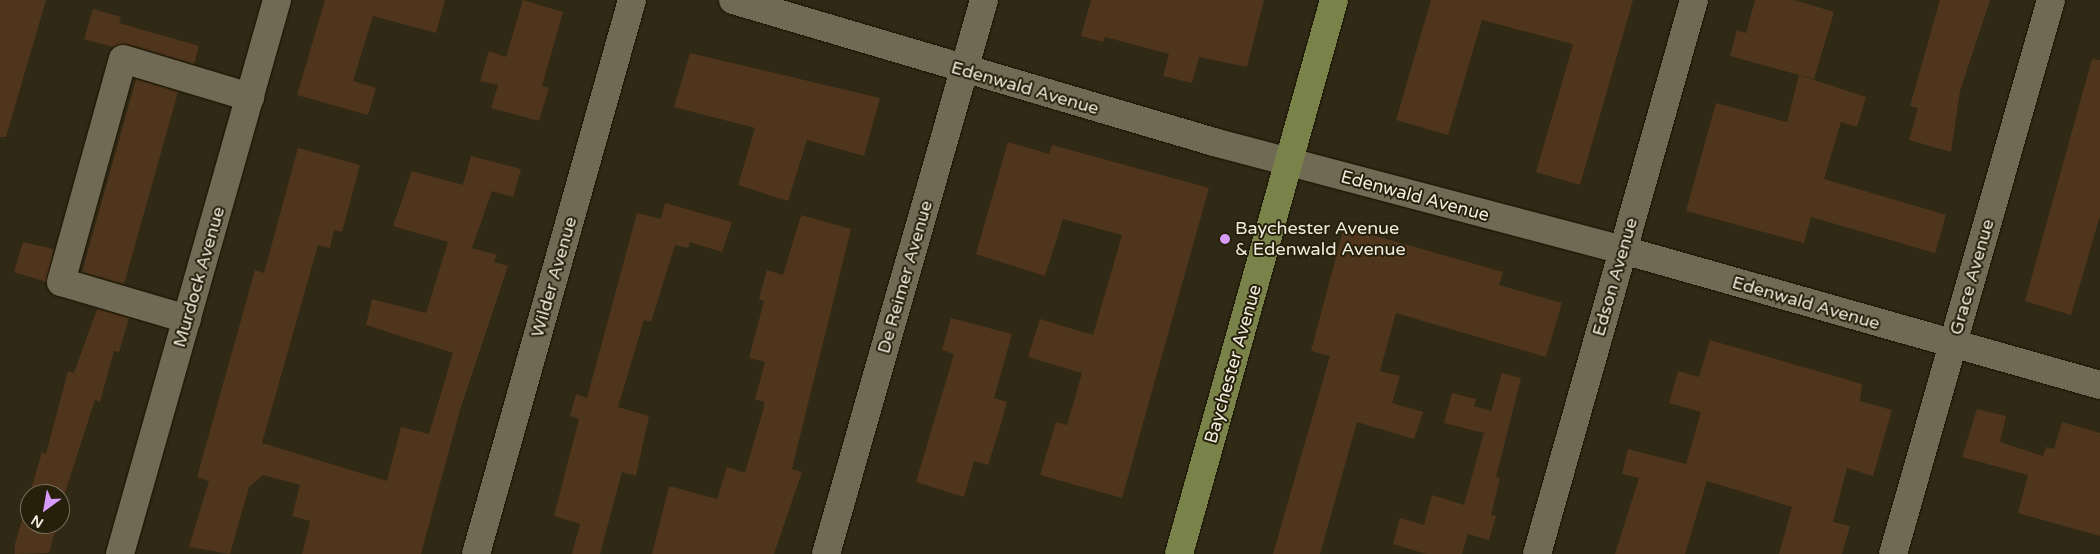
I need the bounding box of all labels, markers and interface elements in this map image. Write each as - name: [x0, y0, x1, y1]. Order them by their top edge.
- street label: Edenwald Avenue: [949, 57, 1101, 119]
- street label: Edenwald Avenue: [1338, 166, 1492, 226]
- street label: De Reimer Avenue: [873, 198, 937, 356]
- street label: Murdock Avenue: [169, 204, 229, 350]
- street label: Wilder Avenue: [526, 214, 582, 340]
- street label: Edson Avenue: [1588, 215, 1642, 339]
- street label: Grace Avenue: [1945, 217, 1999, 337]
- place label: Baychester Avenue & Edenwald Avenue: [1235, 218, 1406, 260]
- marker: Baychester Avenue & Edenwald Avenue: [1219, 233, 1231, 245]
- street label: Edenwald Avenue: [1730, 272, 1882, 334]
- street label: Baychester Avenue: [1200, 282, 1266, 446]
- north arrow: [20, 484, 70, 534]
- text: N: [28, 511, 47, 531]

